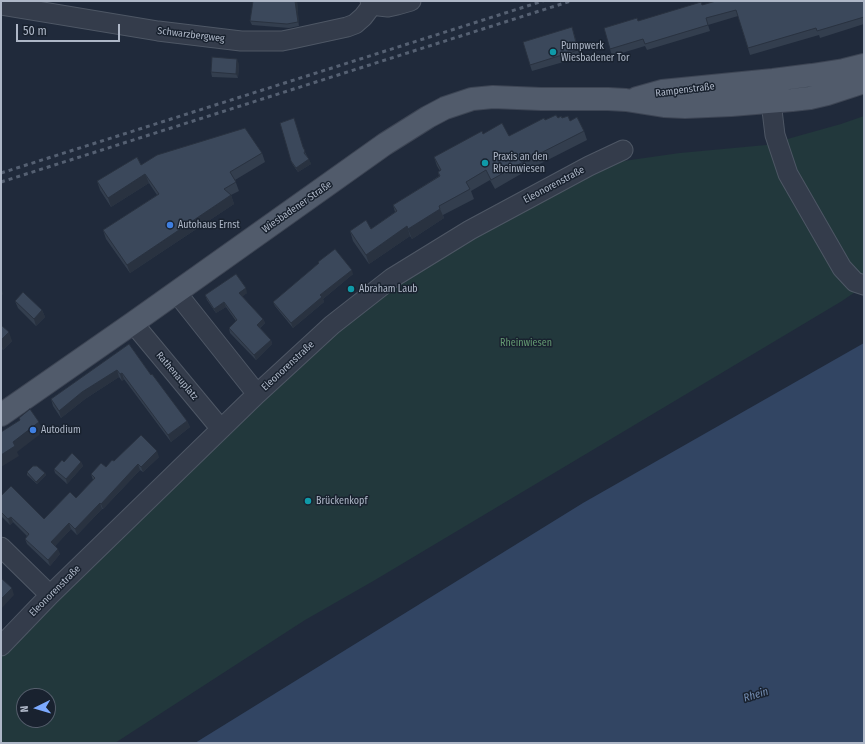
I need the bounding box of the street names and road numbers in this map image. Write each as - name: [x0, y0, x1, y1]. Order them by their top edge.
- street label: Schwarzbergweg: [157, 25, 225, 45]
- street label: Rampenstraße: [655, 80, 715, 100]
- street label: Eleonorenstraße: [521, 164, 587, 206]
- street label: Wiesbadener Straße: [260, 178, 334, 236]
- street label: Eleonorenstraße: [259, 339, 317, 393]
- street label: Rathenauplatz: [153, 349, 201, 403]
- street label: Eleonorenstraße: [27, 563, 83, 619]

